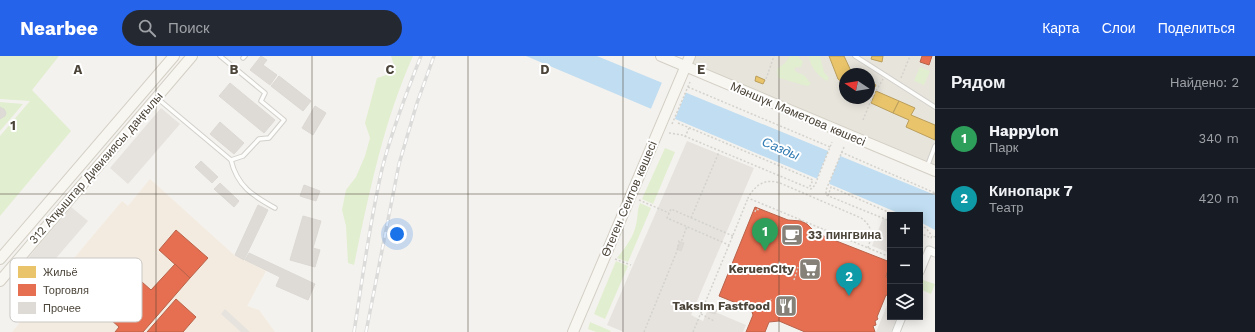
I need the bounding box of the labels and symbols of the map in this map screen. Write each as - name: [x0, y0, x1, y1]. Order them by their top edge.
- text: A: [74, 62, 83, 77]
- text: B: [230, 62, 239, 77]
- text: C: [386, 62, 395, 77]
- text: D: [540, 62, 550, 77]
- text: E: [697, 62, 705, 77]
- north arrow: [839, 68, 875, 104]
- street label: Мәншүк Мәметова көшесі: [728, 79, 868, 149]
- street label: 312 Атқыштар Дивизиясы даңғылы: [26, 89, 166, 247]
- text: 1: [10, 118, 16, 133]
- water label: Сазды: [760, 134, 802, 163]
- street label: Өтеген Сеитов көшесі: [598, 139, 660, 259]
- pin: 1: [752, 218, 778, 251]
- cafe icon: 33 пингвина: [779, 222, 805, 248]
- your location: [387, 224, 407, 244]
- place label: 33 пингвина: [808, 228, 882, 242]
- supermarket icon: KeruenCity: [797, 256, 823, 282]
- legend: [10, 258, 142, 322]
- place label: KeruenCity: [729, 262, 794, 276]
- pin: 2: [836, 263, 862, 296]
- text: Жильё: [43, 266, 78, 279]
- text: Торговля: [43, 284, 89, 297]
- restaurant icon: Taksim Fastfood: [773, 293, 799, 319]
- place label: Taksim Fastfood: [672, 299, 770, 313]
- text: Прочее: [43, 302, 81, 315]

